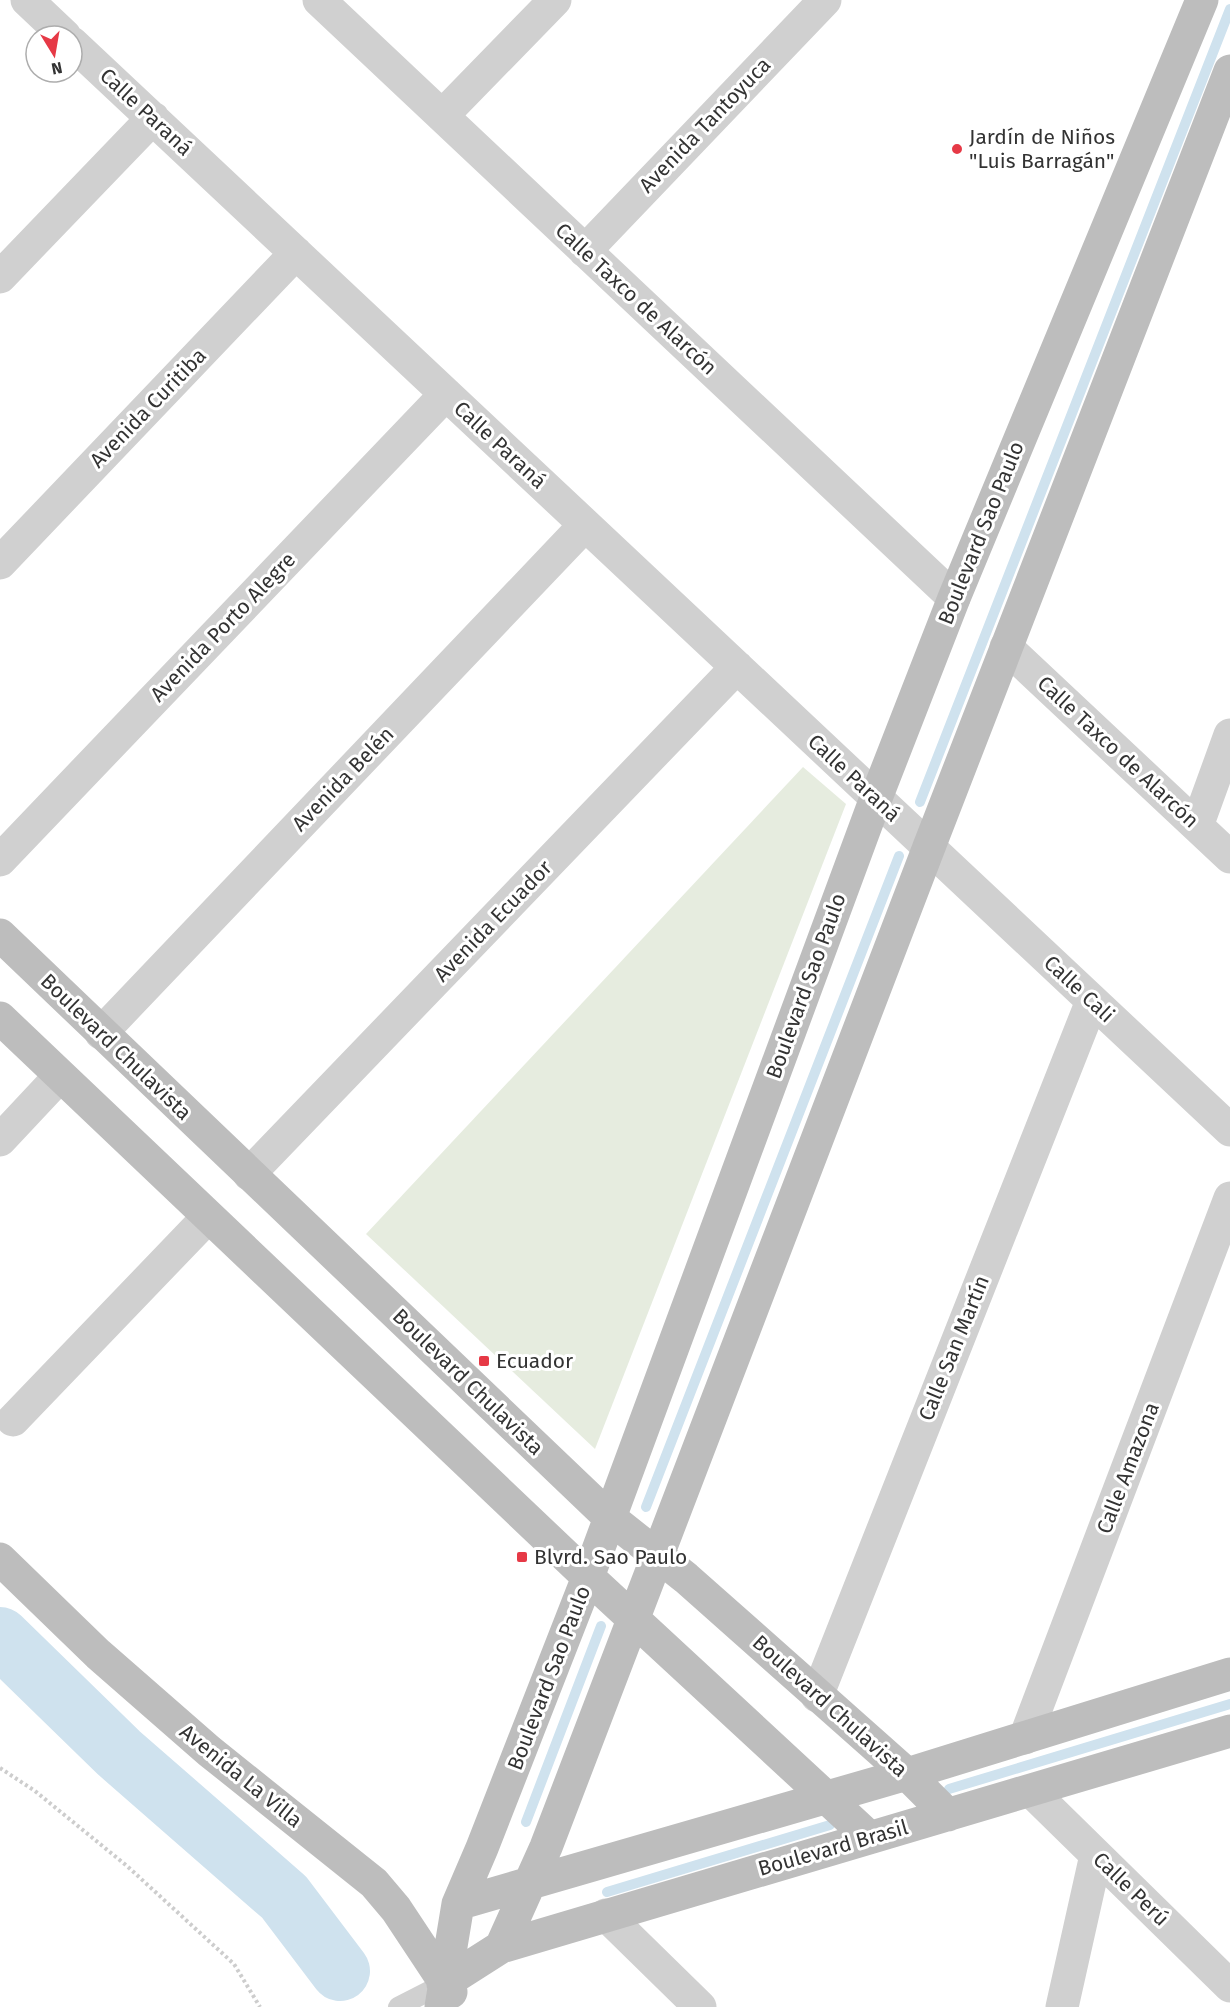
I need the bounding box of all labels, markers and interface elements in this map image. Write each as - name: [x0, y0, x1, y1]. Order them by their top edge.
- north arrow: [24, 24, 84, 84]
- street label: Avenida Tantoyuca: [634, 52, 776, 198]
- text: N: [50, 58, 64, 79]
- street label: Calle Paraná: [94, 63, 198, 161]
- place label: Jardín de Niños "Luis Barragán": [969, 124, 1115, 174]
- marker: Jardín de Niños "Luis Barragán": [950, 142, 964, 156]
- street label: Calle Taxco de Alarcón: [550, 217, 722, 381]
- street label: Avenida Curitiba: [84, 343, 212, 473]
- street label: Calle Paraná: [448, 396, 552, 494]
- street label: Boulevard Sao Paulo: [932, 438, 1030, 628]
- street label: Avenida Porto Alegre: [145, 547, 301, 707]
- street label: Calle Taxco de Alarcón: [1032, 670, 1204, 834]
- street label: Avenida Belén: [287, 721, 399, 837]
- street label: Calle Paraná: [802, 729, 906, 827]
- street label: Avenida Ecuador: [429, 855, 557, 987]
- street label: Boulevard Sao Paulo: [760, 890, 852, 1082]
- street label: Calle Cali: [1038, 950, 1120, 1028]
- street label: Boulevard Chulavista: [35, 968, 197, 1126]
- street label: Calle San Martín: [913, 1272, 995, 1424]
- street label: Boulevard Chulavista: [387, 1303, 549, 1461]
- place label: Ecuador: [496, 1348, 573, 1374]
- marker: Ecuador: [477, 1354, 491, 1368]
- street label: Calle Amazona: [1091, 1399, 1165, 1537]
- place label: Blvrd. Sao Paulo: [534, 1544, 687, 1570]
- marker: Blvrd. Sao Paulo: [515, 1550, 529, 1564]
- street label: Boulevard Sao Paulo: [502, 1582, 596, 1774]
- street label: Boulevard Chulavista: [747, 1629, 913, 1783]
- street label: Avenida La Villa: [175, 1719, 307, 1833]
- street label: Boulevard Brasil: [755, 1814, 911, 1882]
- street label: Calle Perú: [1088, 1847, 1174, 1931]

